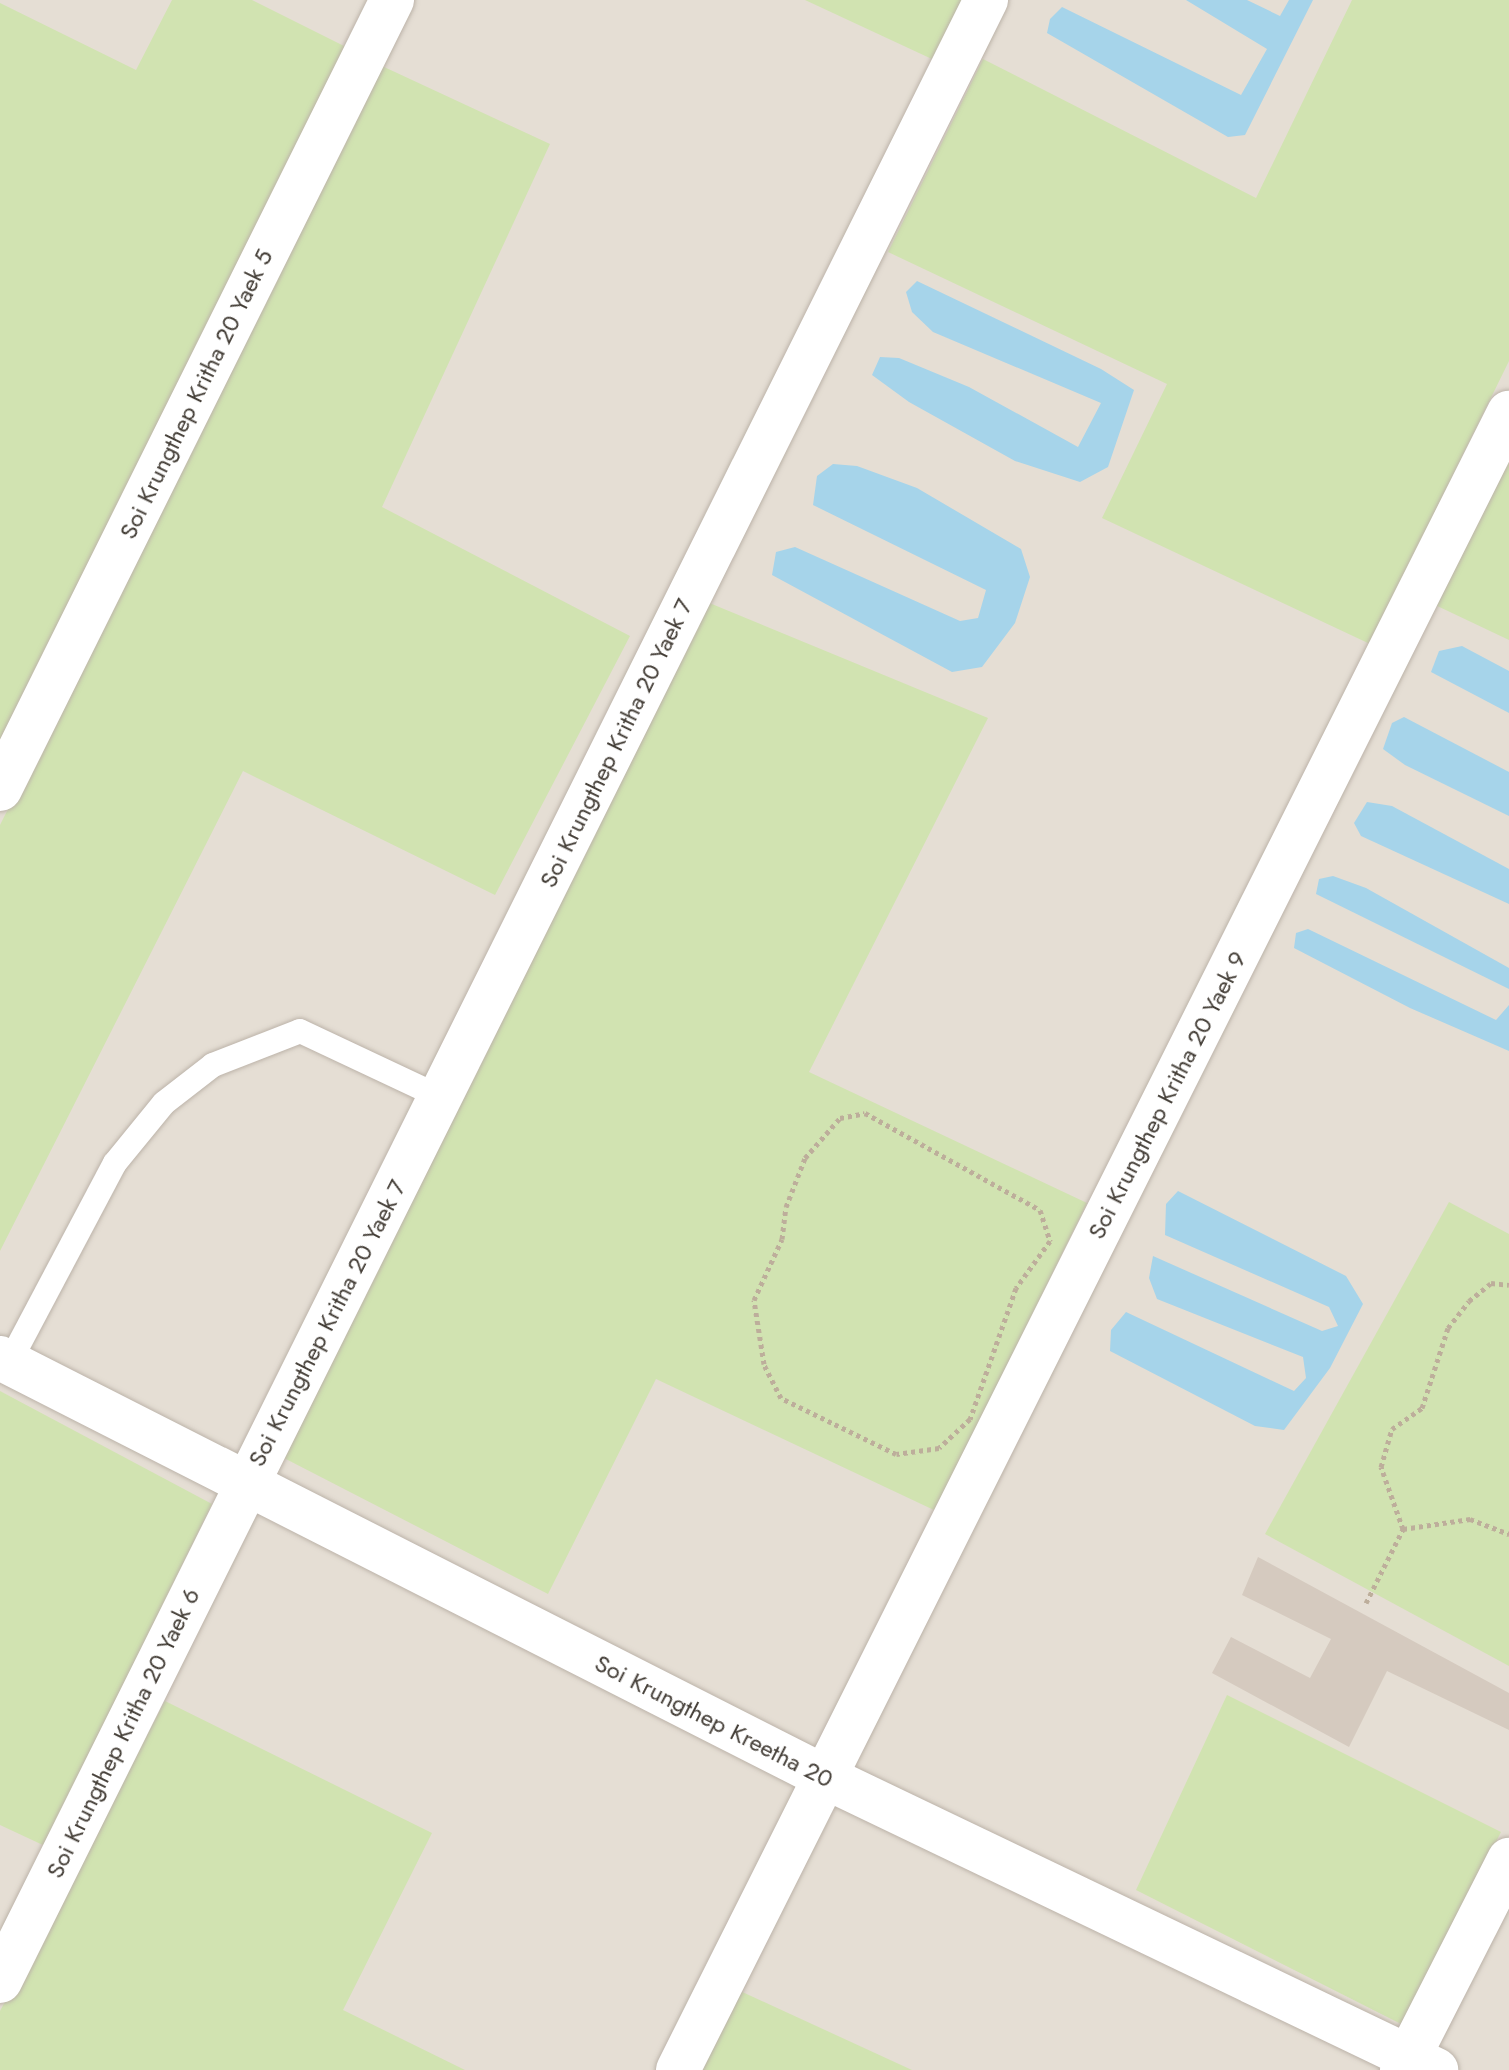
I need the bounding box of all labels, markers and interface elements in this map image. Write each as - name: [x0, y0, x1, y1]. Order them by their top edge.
- street label: Soi Krungthep Kritha 20 Yaek 5: [113, 244, 279, 544]
- street label: Soi Krungthep Kritha 20 Yaek 7: [533, 594, 699, 892]
- street label: Soi Krungthep Kritha 20 Yaek 9: [1082, 946, 1252, 1244]
- street label: Soi Krungthep Kritha 20 Yaek 7: [242, 1175, 412, 1471]
- street label: Soi Krungthep Kritha 20 Yaek 6: [40, 1583, 206, 1883]
- street label: Soi Krungthep Kreetha 20: [590, 1648, 838, 1794]

